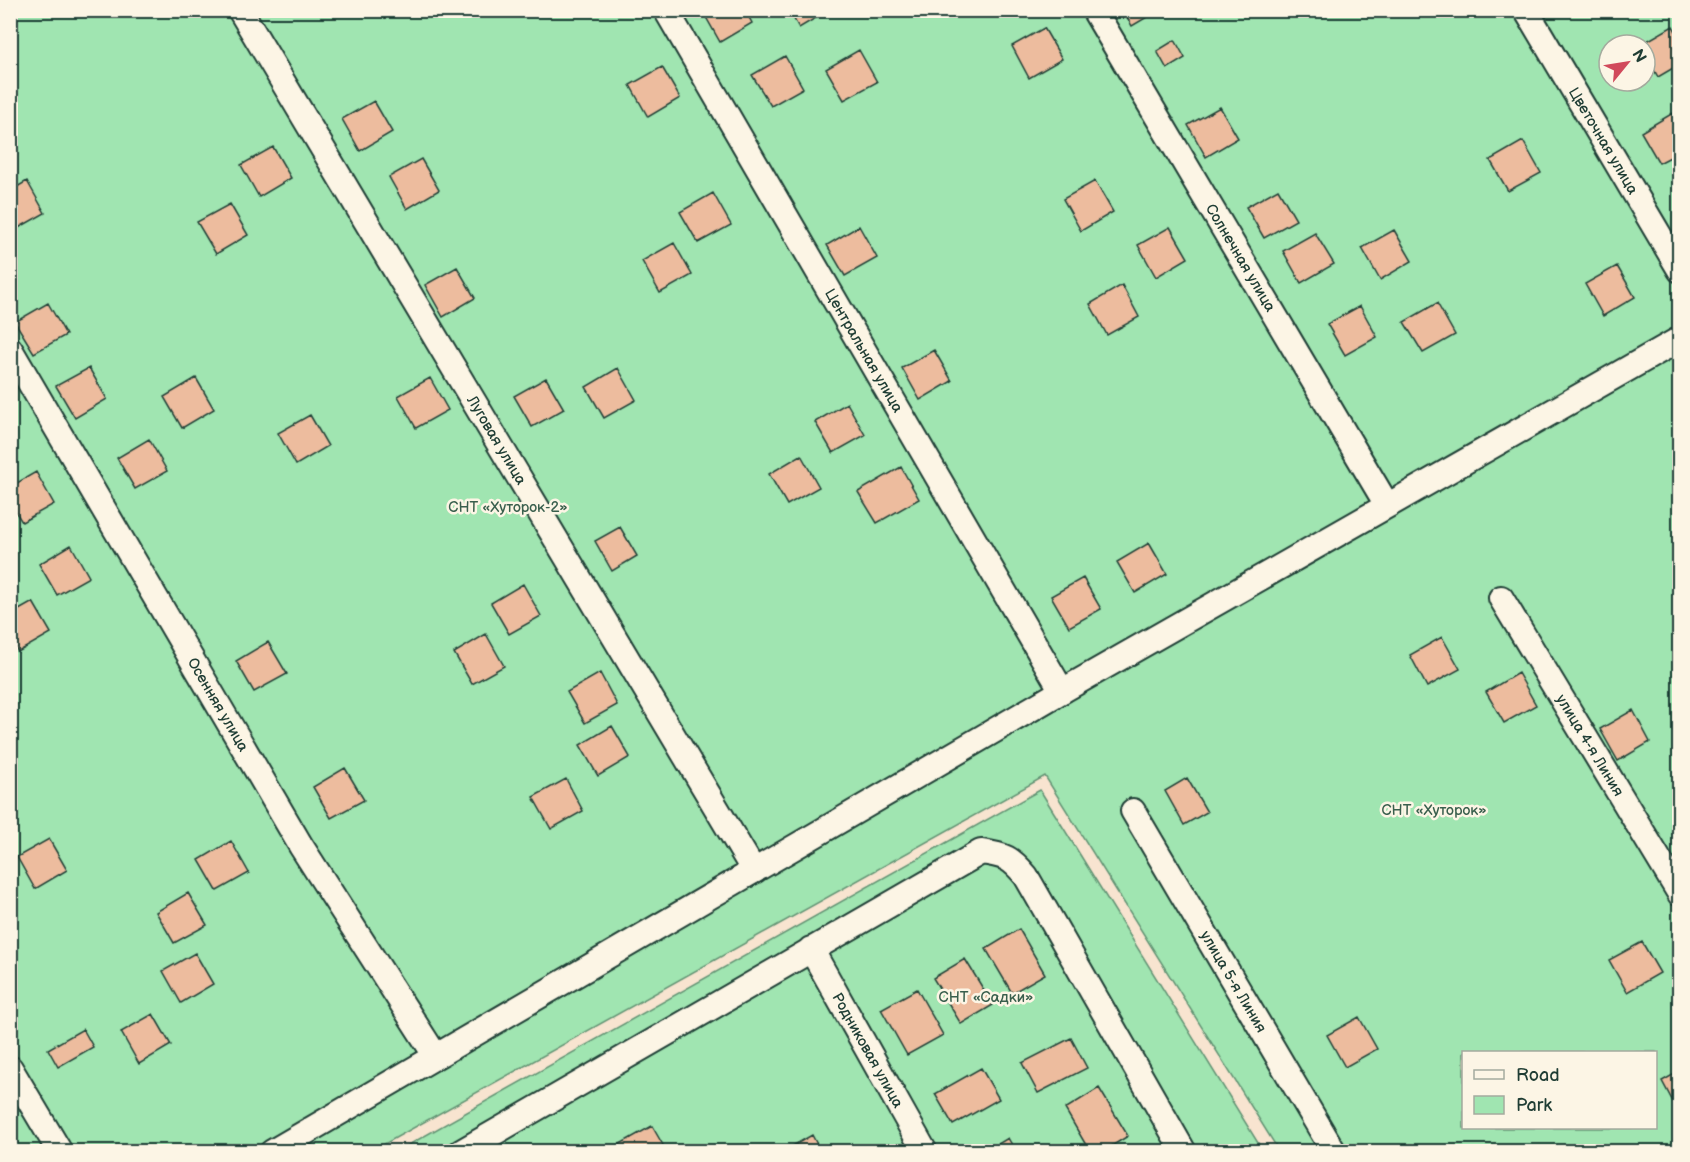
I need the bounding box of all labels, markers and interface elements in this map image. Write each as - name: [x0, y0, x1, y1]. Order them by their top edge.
- north arrow: [1597, 33, 1657, 93]
- text: N: [1627, 46, 1650, 66]
- street label: Цветочная улица: [1564, 84, 1642, 198]
- street label: Солнечная улица: [1201, 201, 1280, 316]
- street label: Центральная улица: [820, 286, 907, 416]
- street label: Луговая улица: [462, 392, 530, 489]
- park label: СНТ «Хуторок-2»: [448, 498, 568, 517]
- street label: Осенняя улица: [183, 654, 253, 755]
- street label: улица 4-я Линия: [1551, 691, 1628, 800]
- park label: СНТ «Хуторок»: [1381, 801, 1487, 820]
- street label: улица 5-я Линия: [1196, 927, 1271, 1036]
- park label: СНТ «Садки»: [939, 988, 1033, 1007]
- street label: Родниковая улица: [827, 989, 907, 1111]
- legend: [1462, 1051, 1657, 1129]
- text: Road: [1516, 1065, 1560, 1086]
- text: Park: [1516, 1095, 1552, 1116]

